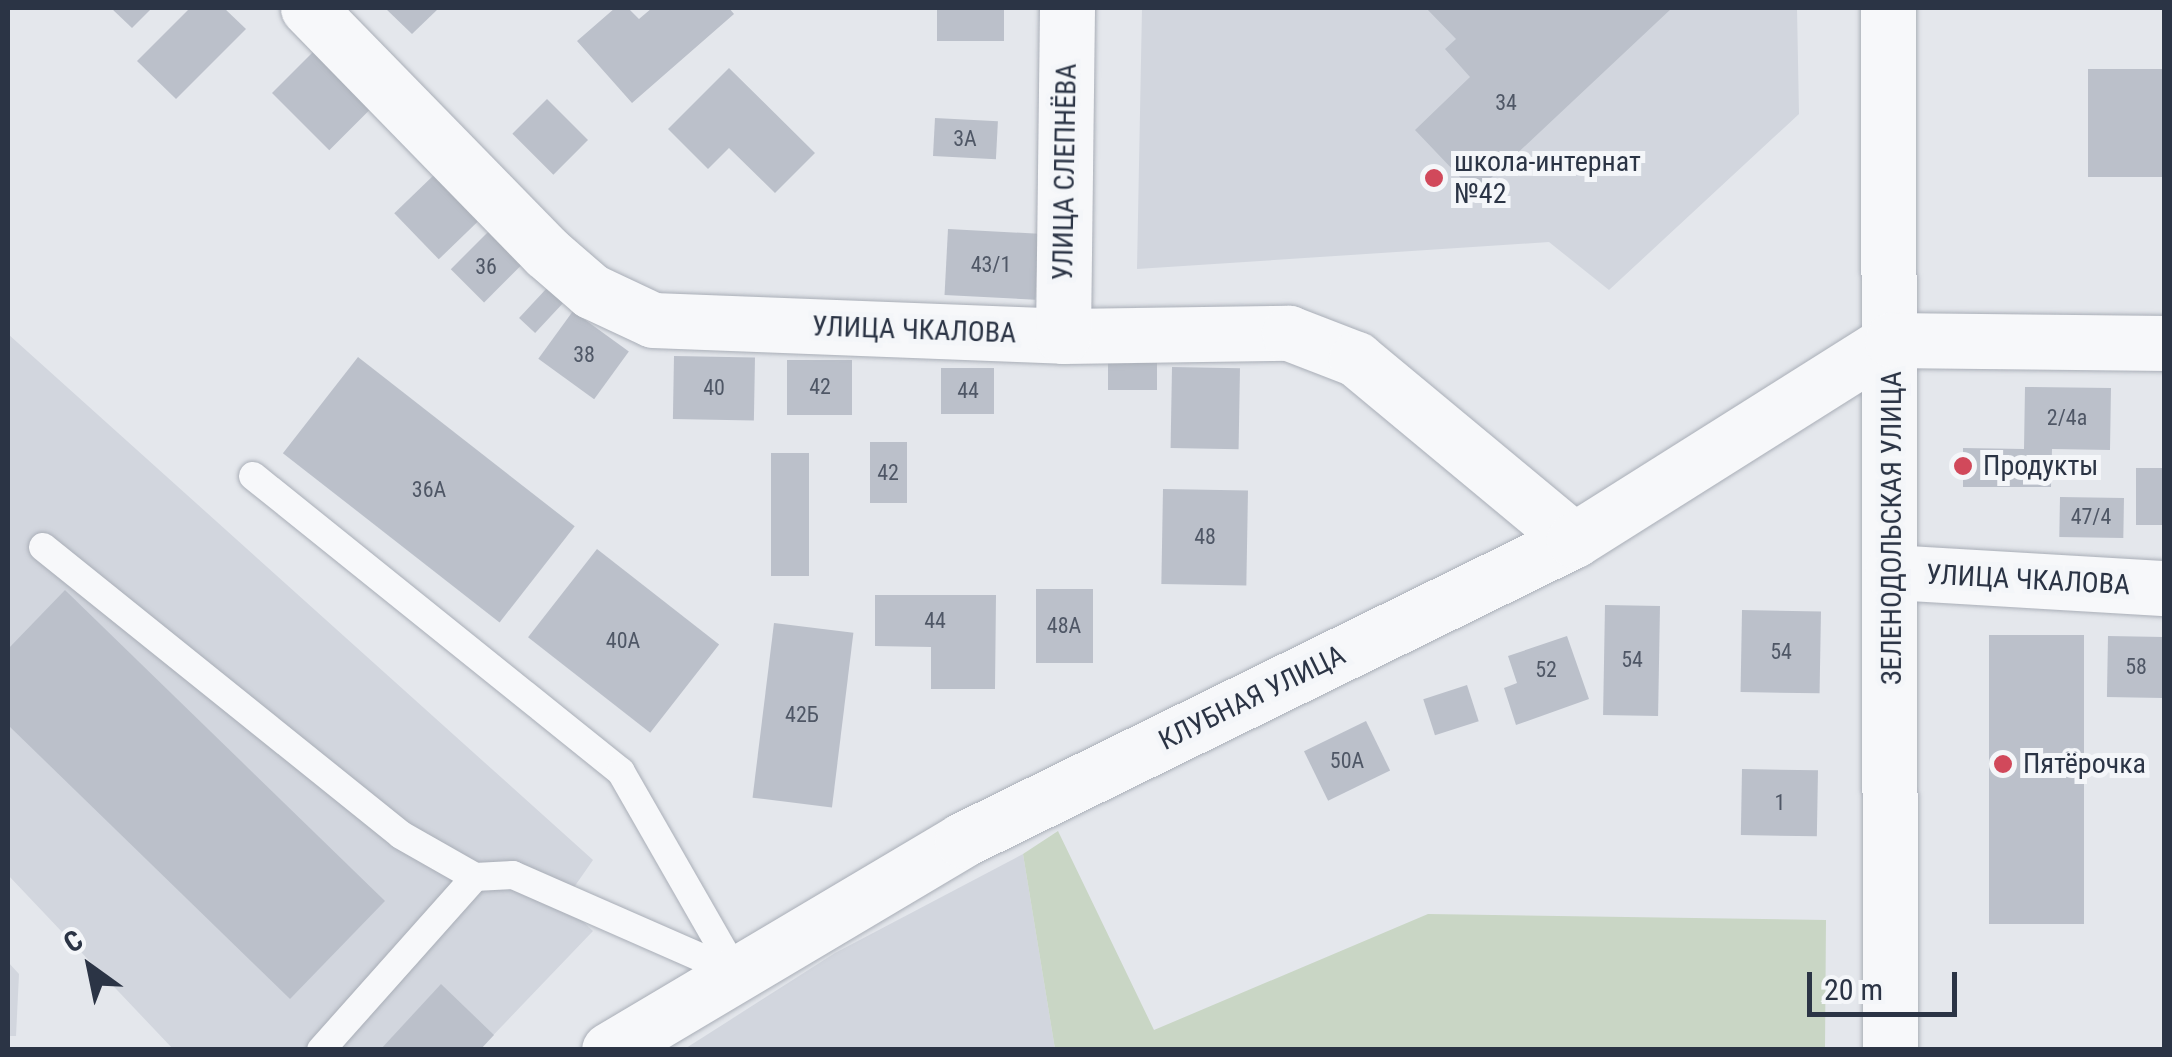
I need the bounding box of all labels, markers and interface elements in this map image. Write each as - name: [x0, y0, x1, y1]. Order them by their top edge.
- street label: УЛИЦА СЛЕПНЁВА: [1046, 63, 1084, 281]
- house number: 34: [1495, 90, 1517, 116]
- house number: 3А: [953, 126, 977, 152]
- place label: школа-интернат №42: [1454, 145, 1641, 211]
- marker: школа-интернат №42: [1423, 167, 1445, 189]
- house number: 43/1: [971, 252, 1011, 278]
- house number: 36: [475, 254, 497, 280]
- street label: УЛИЦА ЧКАЛОВА: [811, 310, 1017, 350]
- house number: 38: [573, 342, 595, 368]
- street label: ЗЕЛЕНОДОЛЬСКАЯ УЛИЦА: [1875, 371, 1909, 685]
- house number: 42: [809, 374, 831, 400]
- house number: 40: [703, 375, 725, 401]
- house number: 44: [957, 378, 979, 404]
- house number: 2/4а: [2047, 405, 2087, 431]
- place label: Продукты: [1983, 449, 2098, 483]
- marker: Продукты: [1952, 455, 1974, 477]
- house number: 42: [877, 460, 899, 486]
- house number: 36А: [412, 477, 446, 503]
- house number: 47/4: [2071, 504, 2111, 530]
- house number: 48: [1194, 524, 1216, 550]
- street label: УЛИЦА ЧКАЛОВА: [1925, 558, 2131, 602]
- house number: 44: [924, 608, 946, 634]
- house number: 48А: [1047, 613, 1081, 639]
- house number: 40А: [606, 628, 640, 654]
- street label: КЛУБНАЯ УЛИЦА: [1153, 638, 1351, 758]
- house number: 54: [1770, 639, 1792, 665]
- house number: 54: [1621, 647, 1643, 673]
- house number: 58: [2125, 654, 2147, 680]
- house number: 52: [1535, 657, 1557, 683]
- house number: 42Б: [785, 702, 819, 728]
- place label: Пятёрочка: [2023, 747, 2146, 781]
- house number: 50А: [1330, 748, 1364, 774]
- marker: Пятёрочка: [1992, 753, 2014, 775]
- house number: 1: [1775, 790, 1785, 816]
- north arrow: [40, 917, 140, 1017]
- text: С: [58, 923, 89, 960]
- scale bar: [1812, 952, 1962, 1014]
- text: 20 m: [1824, 972, 1883, 1007]

